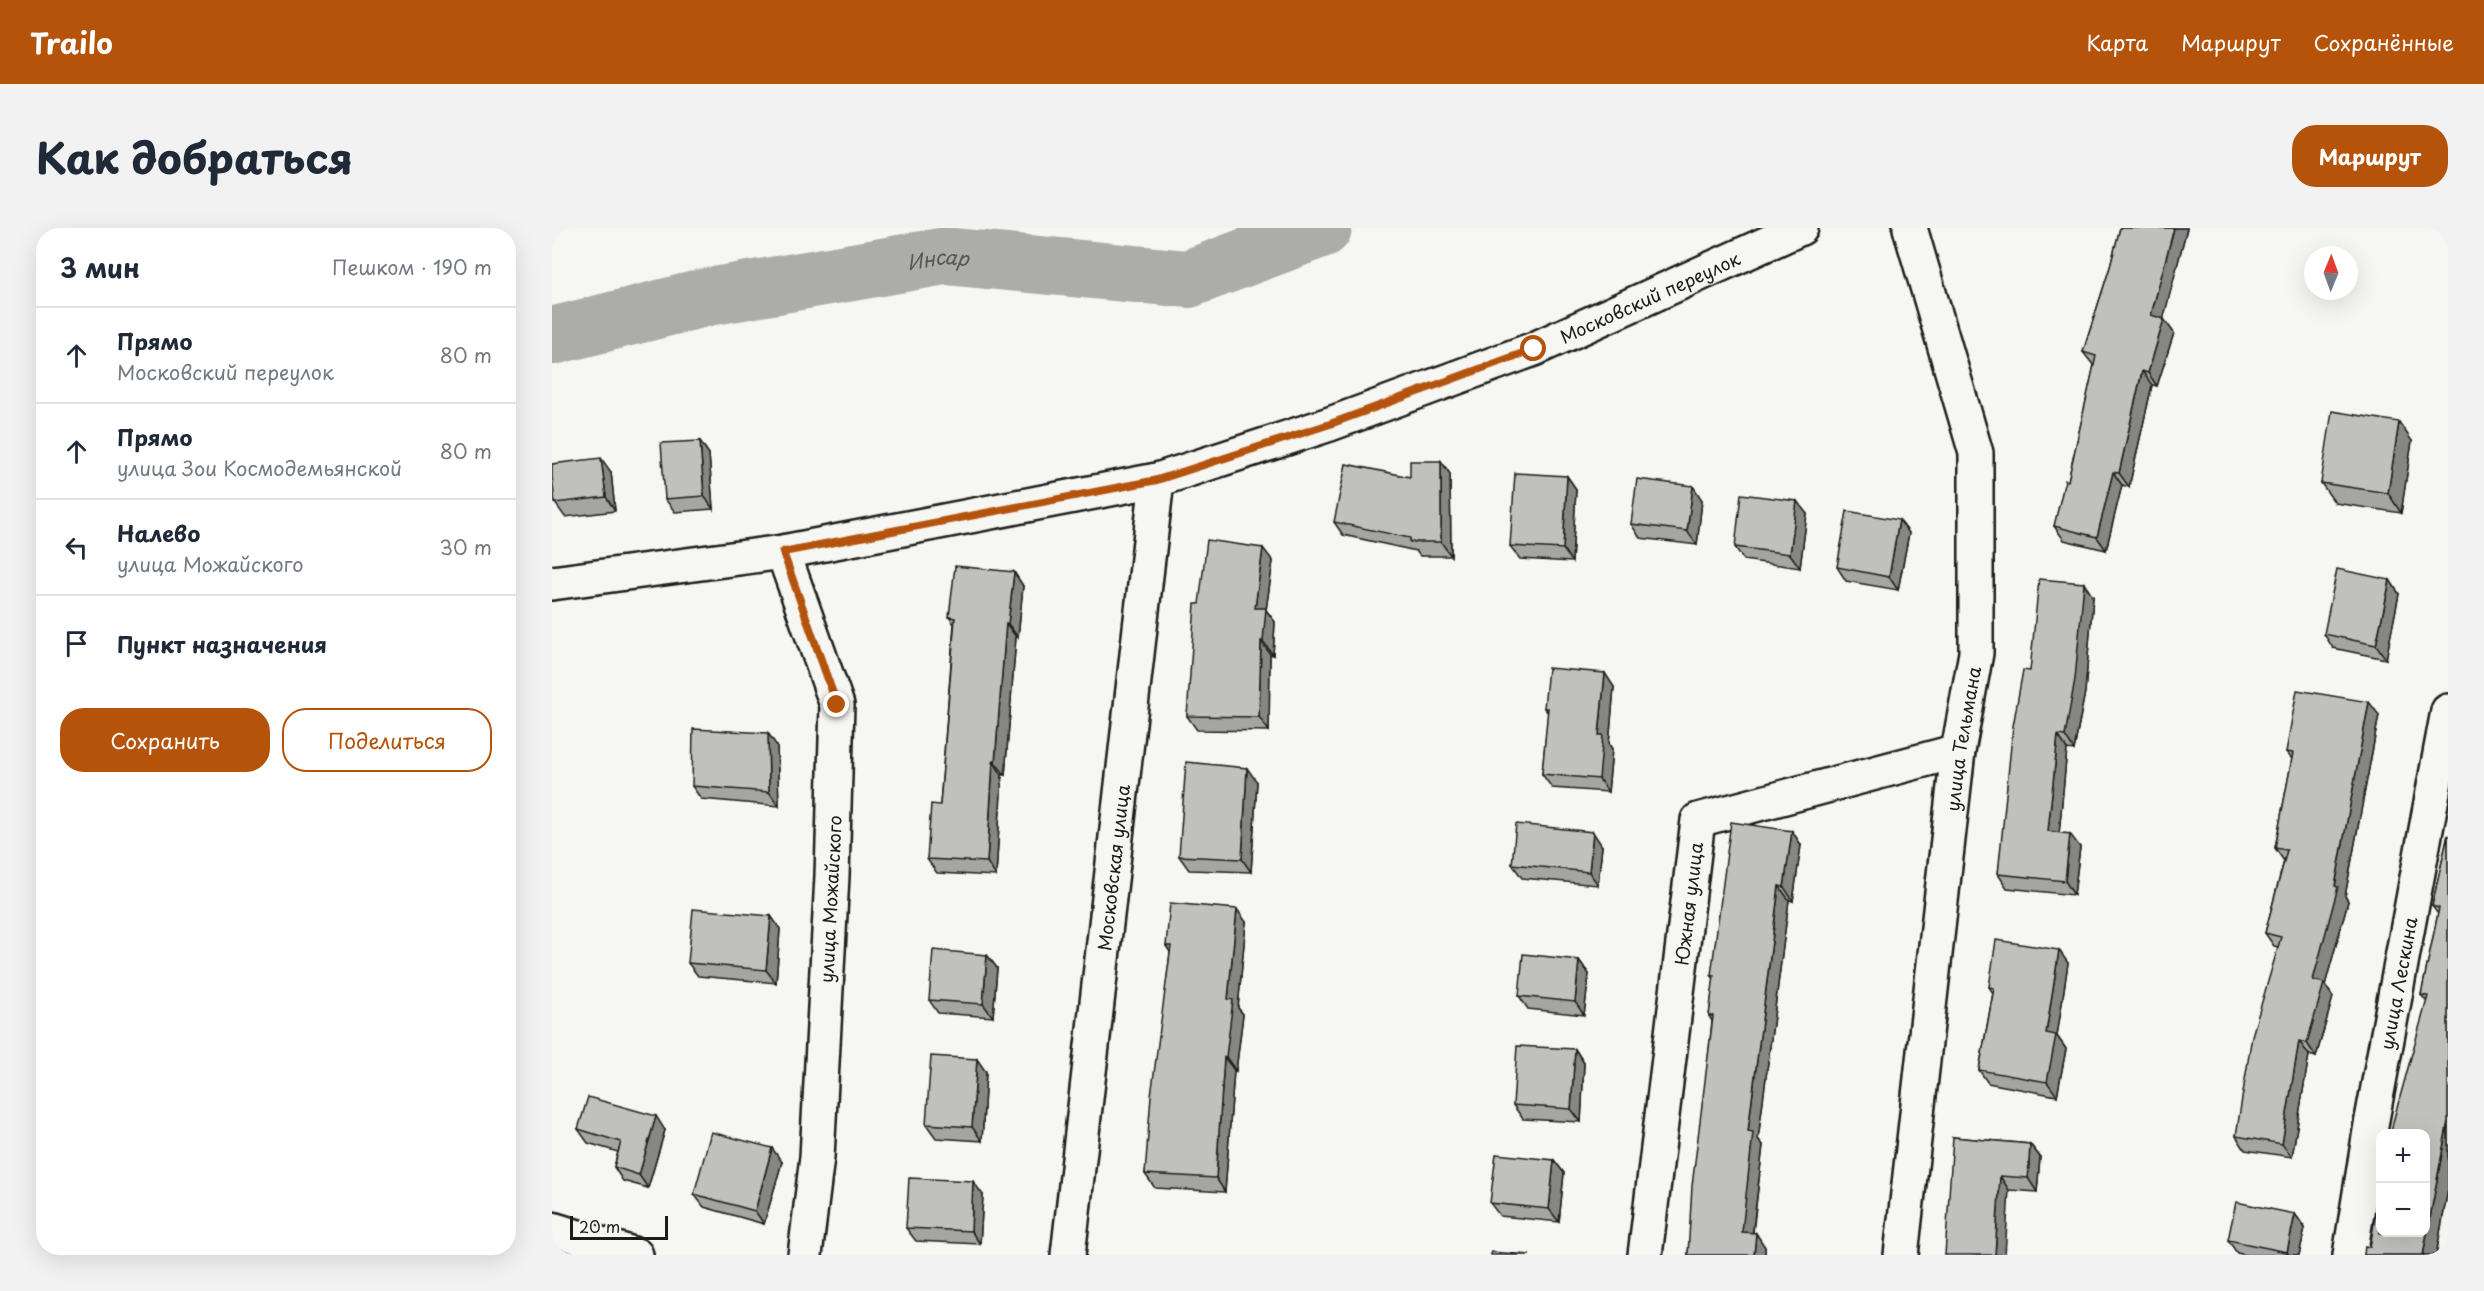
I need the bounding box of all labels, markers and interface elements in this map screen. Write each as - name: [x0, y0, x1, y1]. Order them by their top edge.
- text: Trailo: [30, 21, 113, 64]
- text: Карта: [2087, 26, 2148, 58]
- text: Маршрут: [2181, 26, 2281, 58]
- text: Сохранённые: [2314, 26, 2454, 58]
- text: Как добраться: [36, 125, 353, 188]
- button: Маршрут: [2292, 125, 2448, 187]
- water label: Инсар: [904, 241, 971, 277]
- street label: Московский переулок: [1555, 244, 1744, 349]
- north arrow: [2304, 246, 2358, 300]
- text: 3 мин: [60, 248, 140, 287]
- text: Пешком · 190 m: [332, 252, 492, 282]
- text: Прямо: [117, 324, 192, 357]
- route start: [1520, 335, 1546, 361]
- icon: ahead: [60, 339, 93, 372]
- text: 80 m: [440, 340, 492, 370]
- text: Московский переулок: [117, 357, 334, 387]
- text: Прямо: [117, 420, 192, 453]
- icon: ahead: [60, 435, 93, 468]
- text: 80 m: [440, 436, 492, 466]
- text: улица Зои Космодемьянской: [117, 453, 402, 483]
- text: Налево: [117, 516, 200, 549]
- icon: left: [60, 531, 93, 564]
- text: 30 m: [439, 532, 492, 562]
- text: улица Можайского: [117, 549, 304, 579]
- icon: arrive: [60, 627, 93, 660]
- text: Пункт назначения: [117, 627, 327, 660]
- street label: улица Тельмана: [1938, 663, 1987, 813]
- route end: [823, 691, 849, 717]
- button: Сохранить: [60, 708, 270, 772]
- button: Поделиться: [282, 708, 492, 772]
- street label: Московская улица: [1090, 782, 1136, 952]
- street label: улица Можайского: [812, 814, 848, 984]
- street label: Южная улица: [1667, 840, 1709, 967]
- street label: улица Лескина: [2372, 914, 2423, 1052]
- map controls: [2376, 1129, 2430, 1237]
- button: +: [2376, 1129, 2430, 1183]
- button: −: [2376, 1183, 2430, 1237]
- scale bar: [570, 1213, 668, 1240]
- text: 20 m: [579, 1214, 620, 1238]

